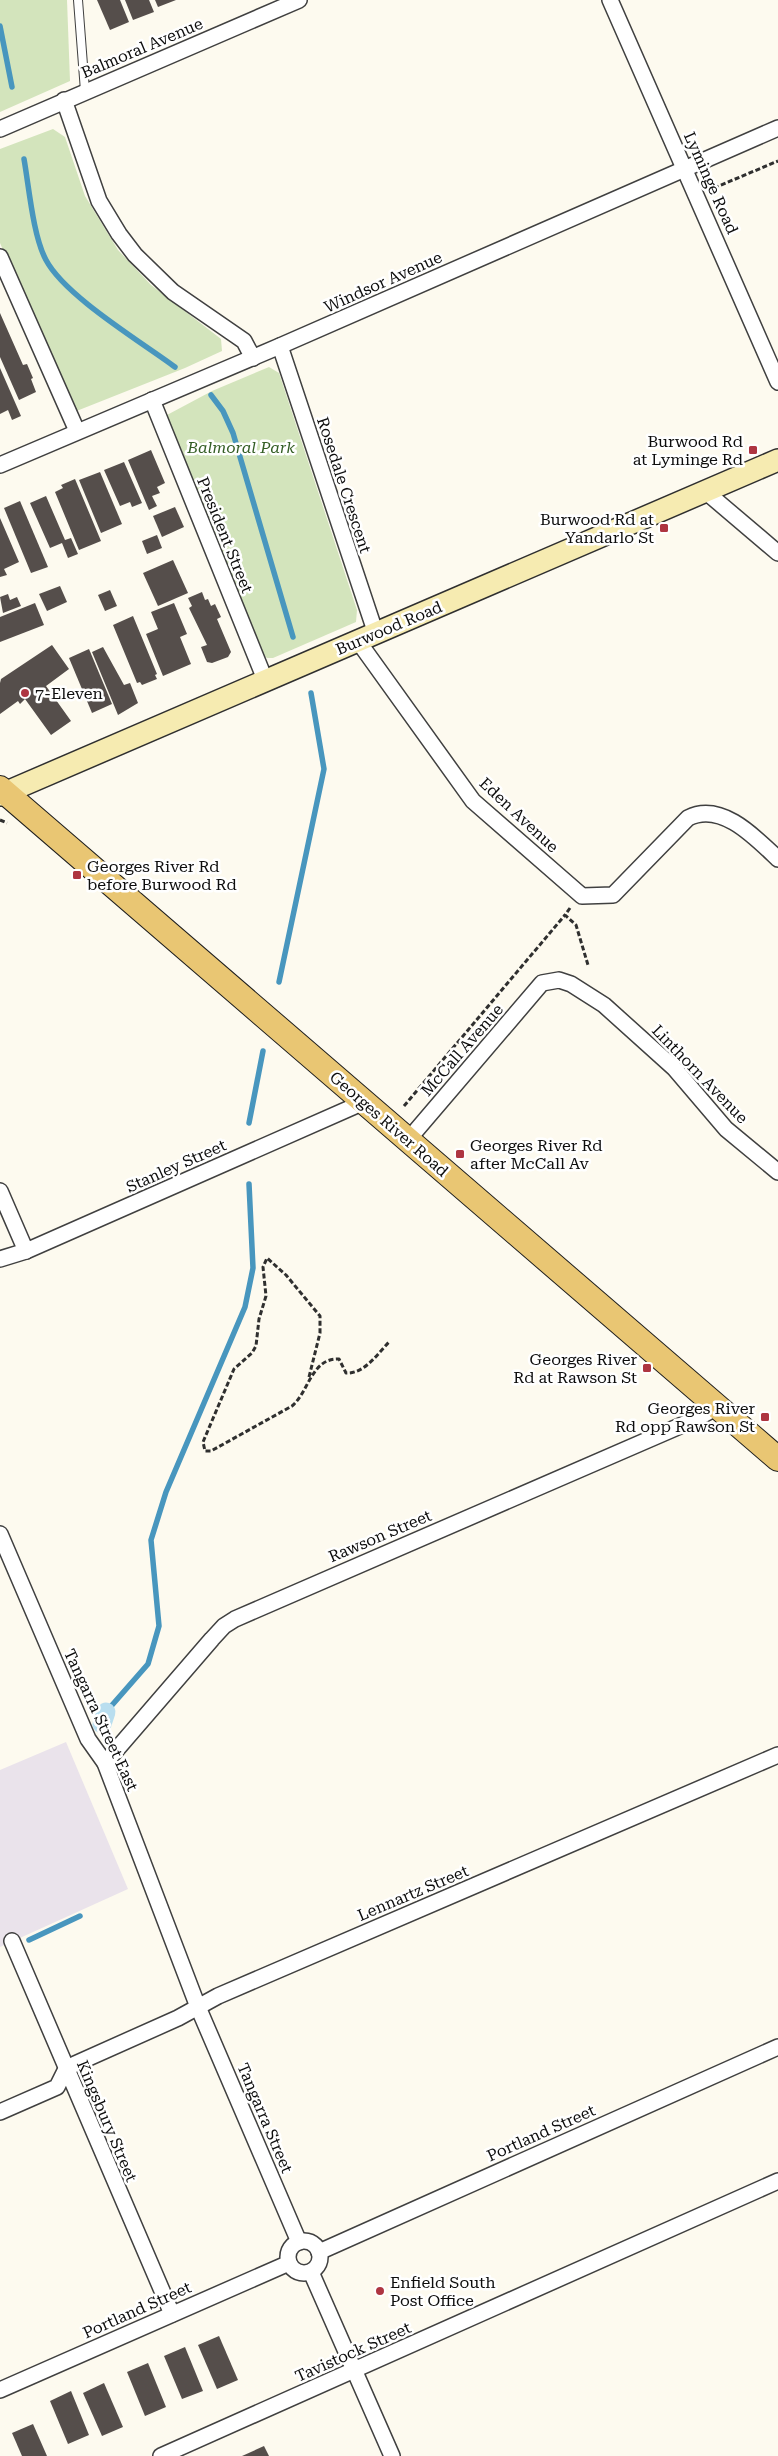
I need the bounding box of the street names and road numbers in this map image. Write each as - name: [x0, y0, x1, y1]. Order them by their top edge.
- street label: Balmoral Avenue: [78, 14, 206, 82]
- street label: Lyminge Road: [680, 129, 742, 237]
- street label: Windsor Avenue: [321, 247, 445, 317]
- street label: Rosedale Crescent: [313, 414, 375, 556]
- street label: President Street: [193, 474, 257, 596]
- street label: Burwood Road: [333, 597, 445, 659]
- street label: Eden Avenue: [476, 774, 563, 857]
- street label: McCall Avenue: [417, 1000, 507, 1100]
- street label: Linthorn Avenue: [648, 1021, 752, 1127]
- street label: Georges River Road: [326, 1067, 452, 1181]
- street label: Stanley Street: [123, 1135, 229, 1197]
- street label: Rawson Street: [326, 1506, 434, 1566]
- street label: Tangarra Street East: [60, 1646, 142, 1794]
- street label: Lennartz Street: [355, 1861, 471, 1925]
- street label: Kingsbury Street: [73, 2057, 141, 2185]
- street label: Tangarra Street: [233, 2060, 297, 2176]
- street label: Portland Street: [484, 2101, 598, 2165]
- street label: Portland Street: [80, 2278, 194, 2342]
- street label: Tavistock Street: [292, 2318, 414, 2386]

